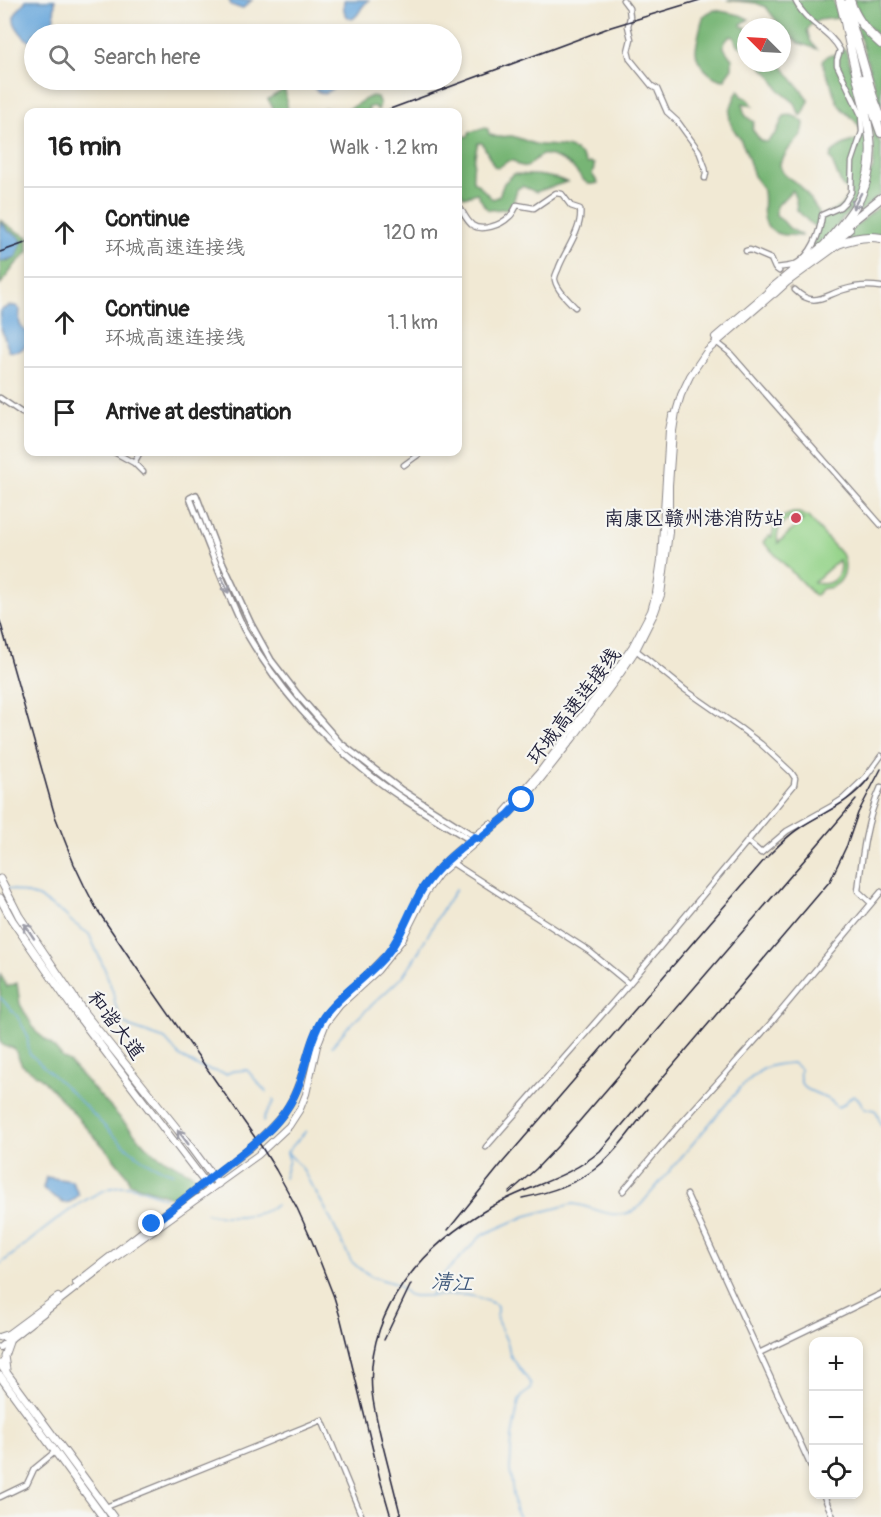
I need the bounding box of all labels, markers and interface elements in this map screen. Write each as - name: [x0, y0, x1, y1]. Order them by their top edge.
- north arrow: [737, 18, 791, 72]
- search box: [24, 24, 462, 90]
- icon: search: [45, 41, 78, 74]
- text: Search here: [93, 43, 200, 71]
- text: 16 min: [48, 131, 121, 163]
- text: Walk · 1.2 km: [330, 135, 438, 160]
- one-way arrow: [851, 192, 862, 210]
- text: Continue: [105, 205, 189, 233]
- icon: ahead: [48, 216, 81, 249]
- text: 120 m: [383, 220, 438, 245]
- text: 环城高速连接线: [105, 235, 245, 260]
- text: Continue: [105, 295, 189, 323]
- icon: ahead: [48, 306, 81, 339]
- text: 1.1 km: [388, 310, 438, 335]
- text: 环城高速连接线: [105, 325, 245, 350]
- icon: arrive: [48, 396, 81, 429]
- text: Arrive at destination: [105, 398, 291, 426]
- place label: 南康区赣州港消防站: [604, 506, 784, 531]
- marker: 南康区赣州港消防站: [789, 511, 803, 525]
- one-way arrow: [220, 576, 231, 594]
- street label: 环城高速连接线: [522, 643, 626, 769]
- route start: [508, 786, 534, 812]
- one-way arrow: [23, 923, 35, 939]
- street label: 和谐大道: [82, 986, 150, 1064]
- one-way arrow: [177, 1130, 189, 1146]
- route end: [138, 1210, 164, 1236]
- water label: 清江: [430, 1268, 475, 1298]
- map controls: [809, 1337, 863, 1499]
- button: +: [809, 1337, 863, 1391]
- button: −: [809, 1391, 863, 1445]
- button: locate: [809, 1445, 863, 1499]

